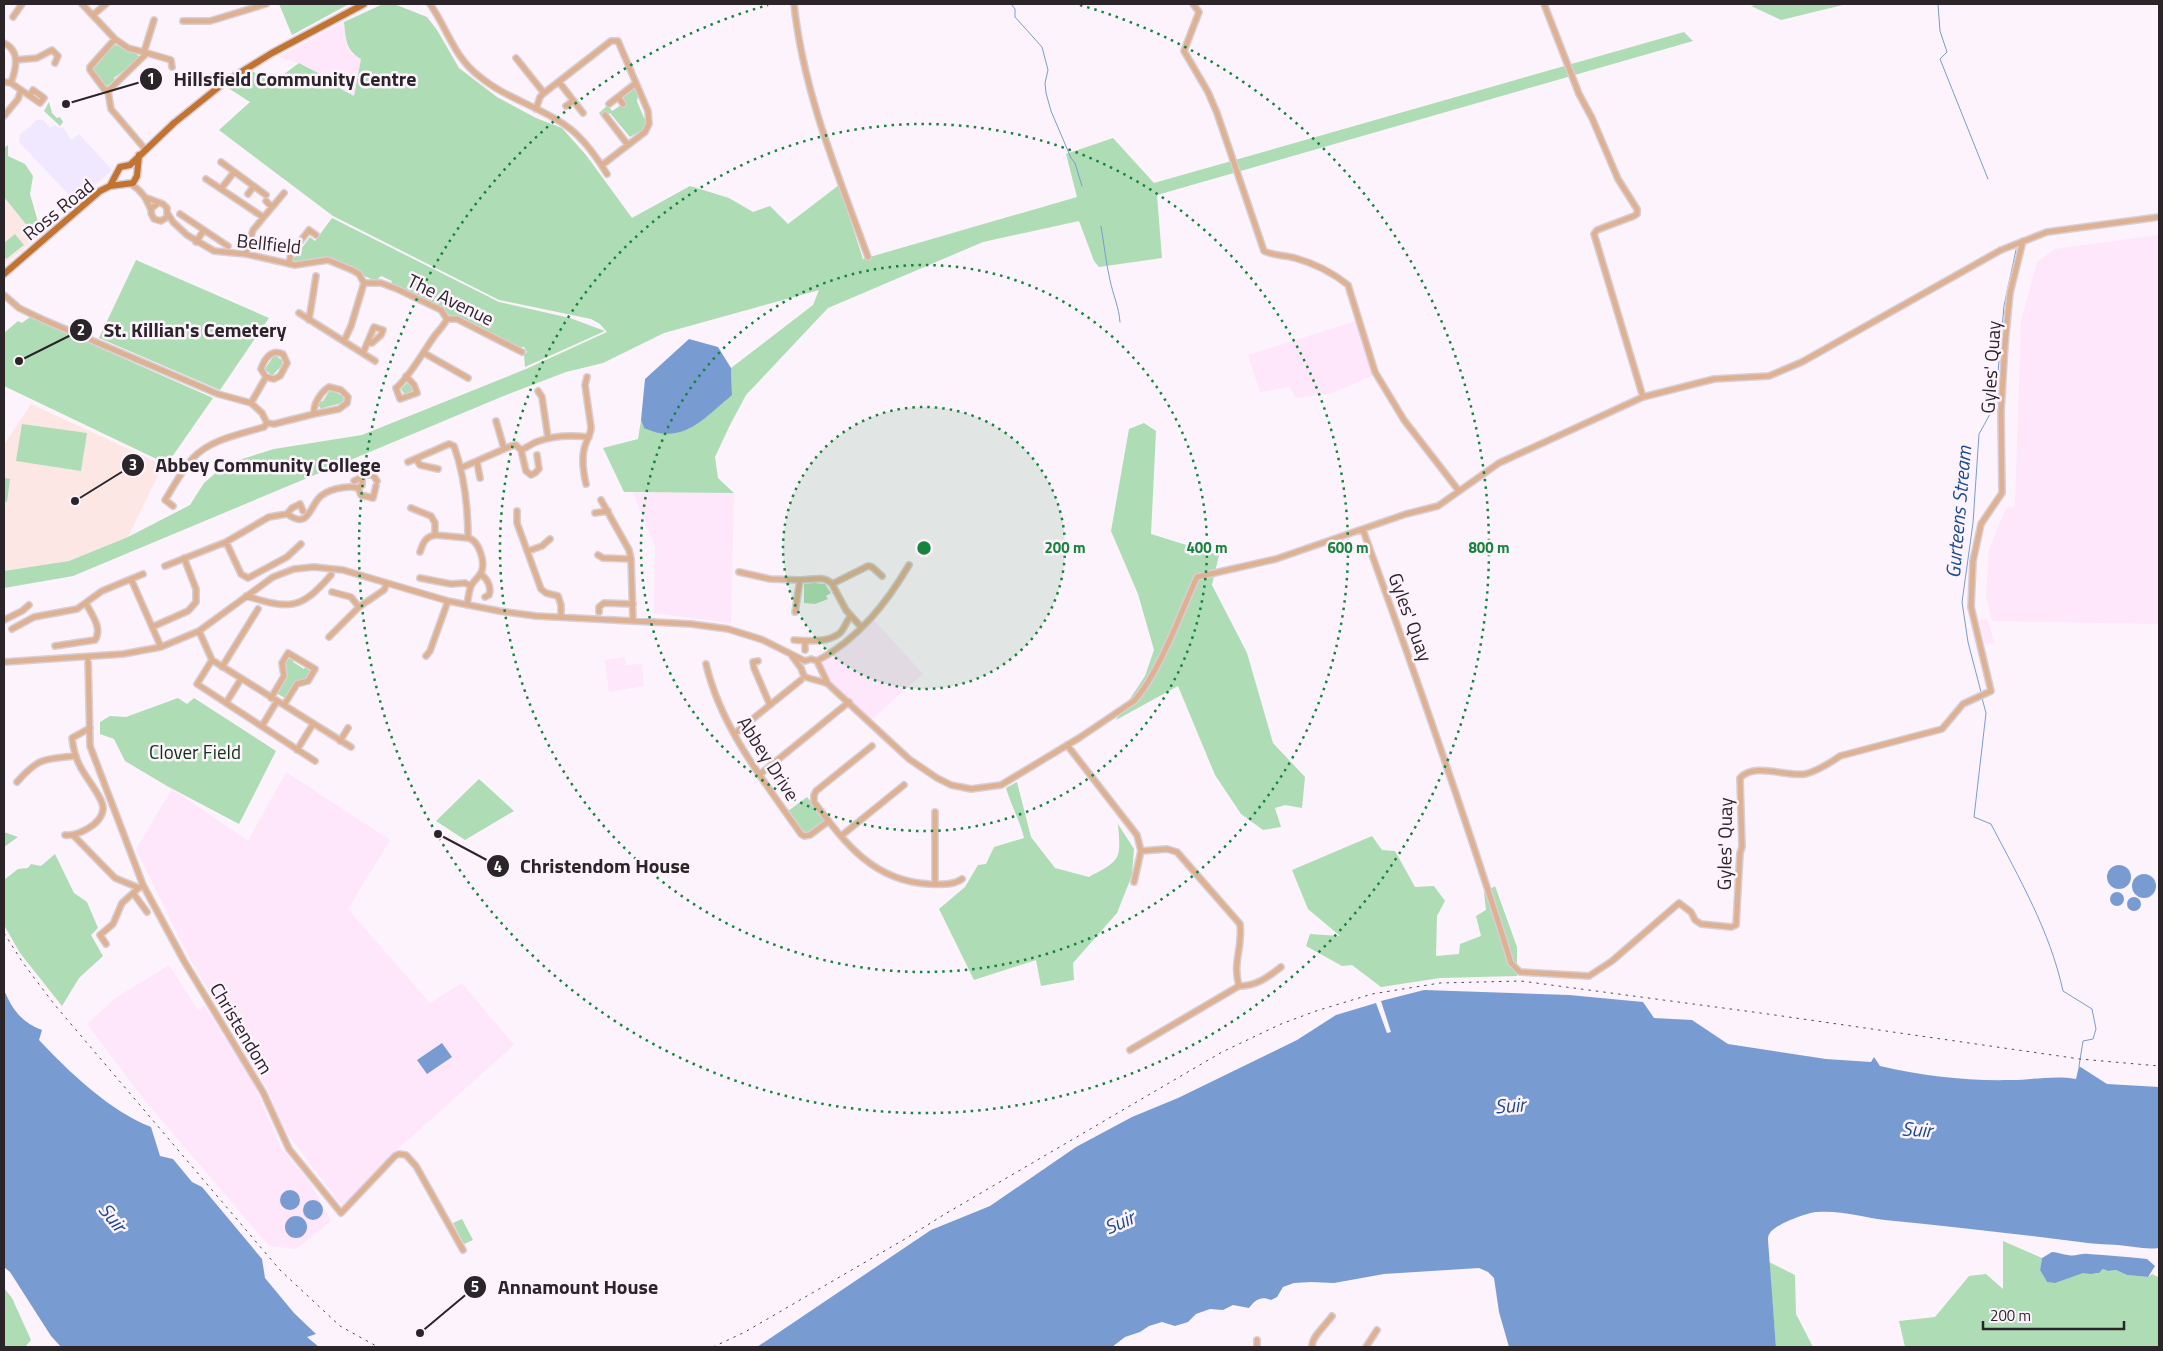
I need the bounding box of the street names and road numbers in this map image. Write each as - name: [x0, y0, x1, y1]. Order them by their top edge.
- street label: Ross Road: [16, 171, 100, 247]
- street label: Bellfield: [235, 225, 303, 261]
- street label: The Avenue: [403, 265, 499, 333]
- street label: Gyles' Quay: [1972, 320, 2008, 414]
- street label: Gyles' Quay: [1381, 568, 1441, 666]
- street label: Abbey Drive: [731, 710, 807, 806]
- street label: Gyles' Quay: [1709, 797, 1739, 891]
- street label: Christendom: [203, 977, 281, 1079]

